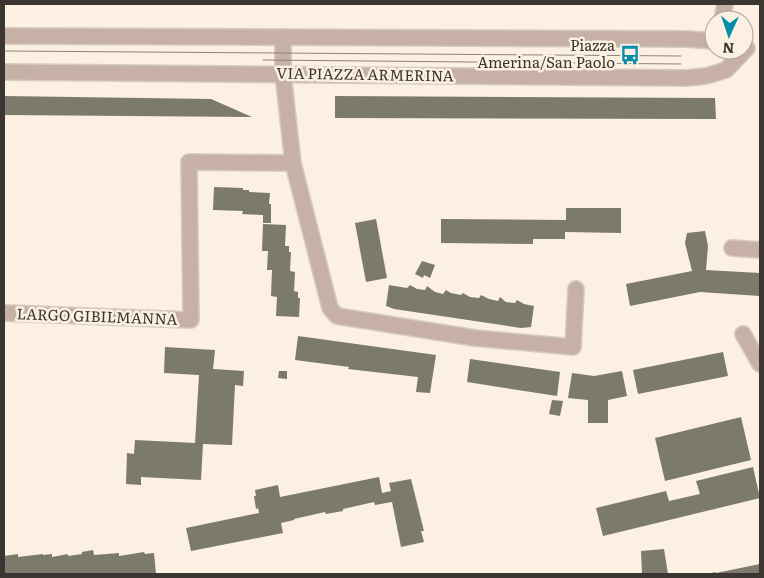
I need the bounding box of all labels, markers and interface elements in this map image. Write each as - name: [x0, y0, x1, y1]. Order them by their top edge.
- north arrow: [704, 10, 754, 60]
- place label: Piazza Amerina/San Paolo: [477, 33, 616, 73]
- text: N: [722, 39, 735, 59]
- bus stop icon: Piazza Amerina/San Paolo: [619, 44, 641, 66]
- street label: VIA PIAZZA ARMERINA: [276, 60, 454, 87]
- street label: LARGO GIBILMANNA: [16, 301, 178, 330]

